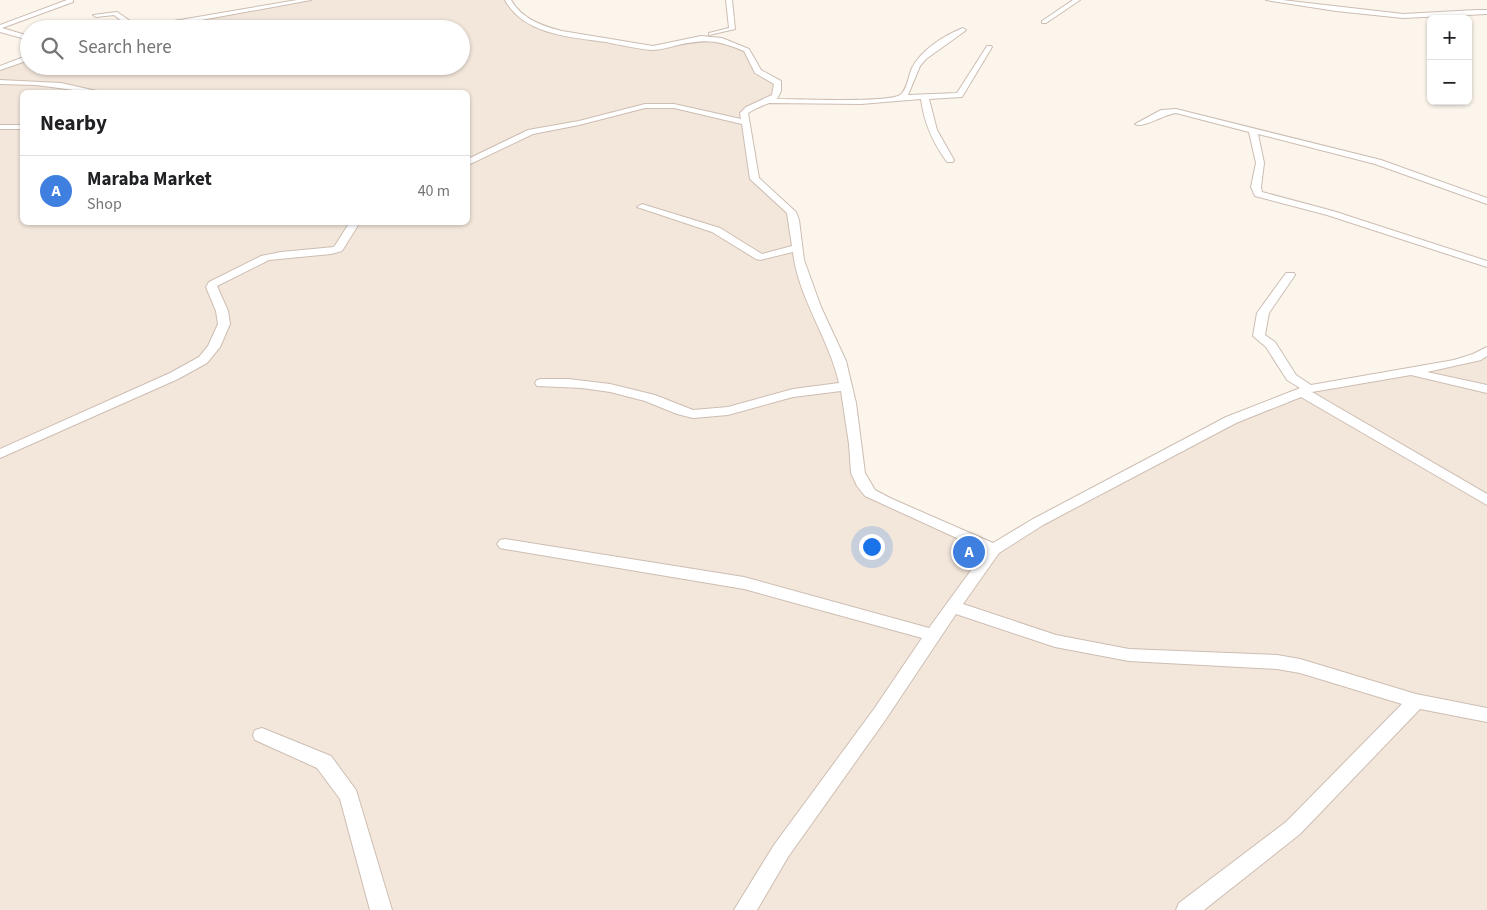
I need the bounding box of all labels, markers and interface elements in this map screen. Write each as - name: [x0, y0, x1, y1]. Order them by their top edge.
- map controls: [1427, 15, 1472, 105]
- button: +: [1427, 15, 1472, 60]
- search box: [20, 20, 470, 75]
- icon: search: [38, 34, 66, 62]
- text: Search here: [78, 34, 172, 61]
- button: −: [1427, 60, 1472, 105]
- text: Nearby: [40, 108, 107, 138]
- text: Maraba Market: [87, 166, 212, 193]
- text: A: [51, 180, 61, 202]
- text: 40 m: [418, 180, 450, 202]
- text: Shop: [87, 193, 122, 215]
- pin: A: [953, 533, 985, 571]
- your location: [859, 534, 885, 560]

